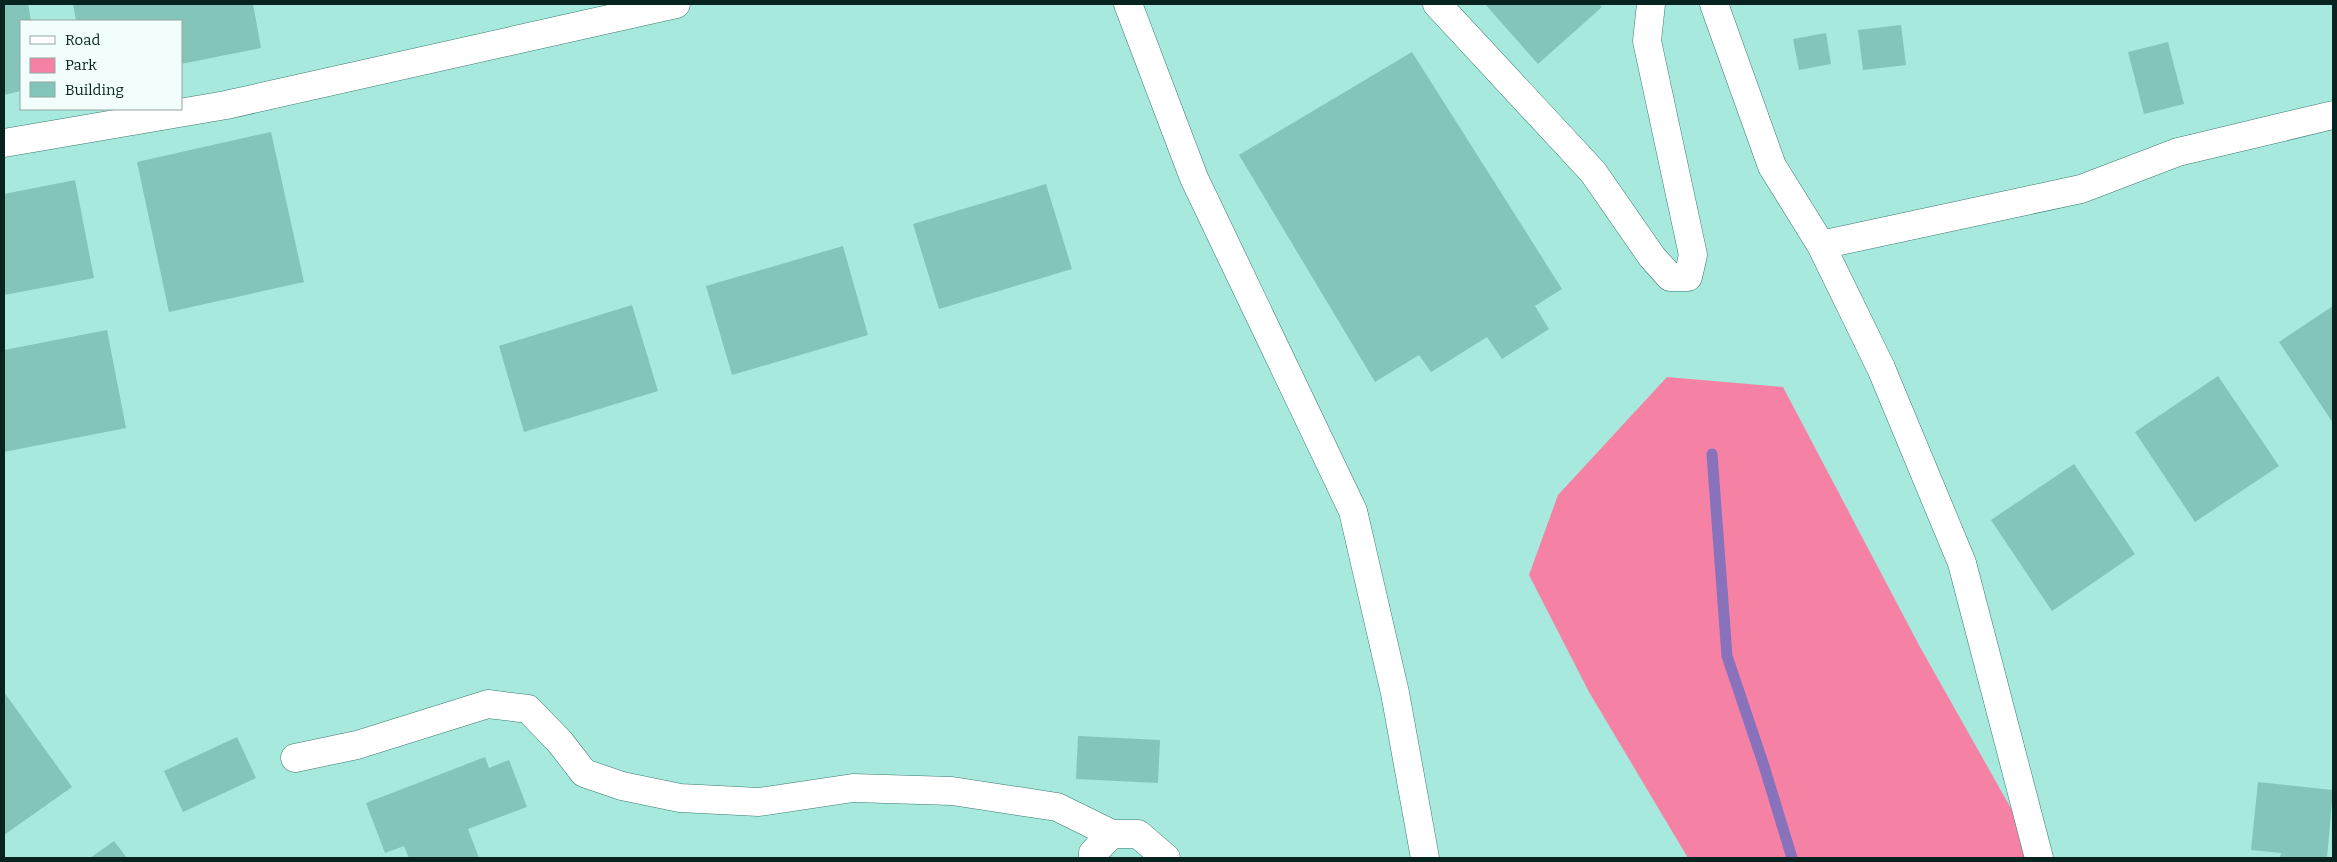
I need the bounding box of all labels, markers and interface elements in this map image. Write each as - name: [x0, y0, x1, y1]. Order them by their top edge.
- legend: [20, 20, 182, 110]
- text: Road: [65, 31, 100, 49]
- text: Park: [65, 56, 97, 74]
- text: Building: [65, 81, 124, 99]

